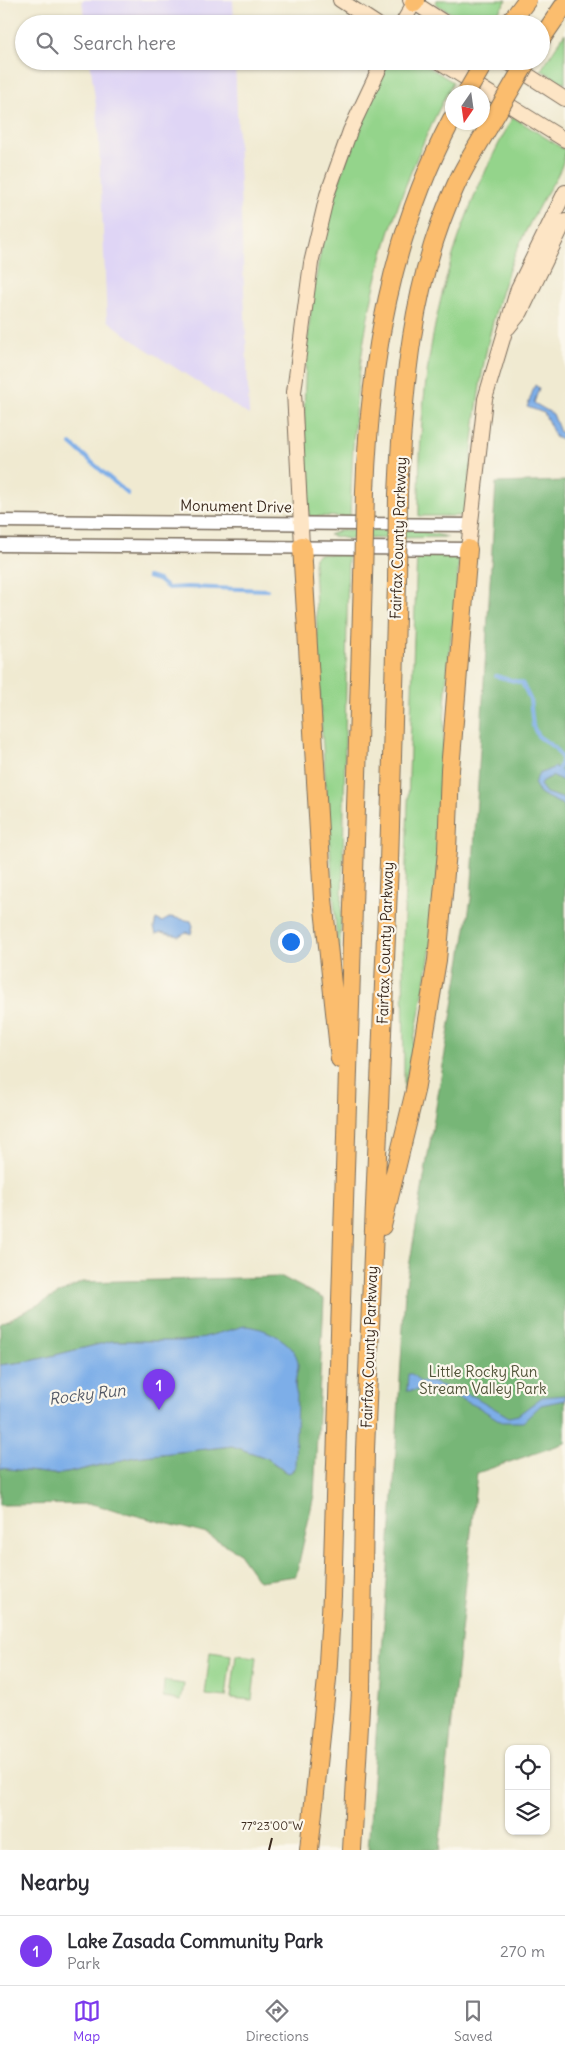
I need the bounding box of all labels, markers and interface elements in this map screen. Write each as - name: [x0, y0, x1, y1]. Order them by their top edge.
- search box: [15, 15, 550, 70]
- icon: search: [33, 29, 61, 57]
- text: Search here: [73, 31, 176, 55]
- north arrow: [445, 85, 490, 130]
- street label: Fairfax County Parkway: [386, 456, 410, 620]
- street label: Monument Drive: [180, 496, 292, 516]
- street label: Fairfax County Parkway: [373, 861, 397, 1025]
- your location: [278, 929, 304, 955]
- street label: Fairfax County Parkway: [357, 1265, 381, 1429]
- park label: Little Rocky Run Stream Valley Park: [419, 1362, 547, 1398]
- pin: 1: [143, 1369, 175, 1410]
- water label: Rocky Run: [48, 1379, 127, 1409]
- map controls: [505, 1745, 550, 1835]
- button: locate: [505, 1745, 550, 1790]
- button: layers: [505, 1790, 550, 1835]
- text: 77°23'00"W: [241, 1818, 303, 1833]
- text: Nearby: [20, 1869, 90, 1896]
- text: Lake Zasada Community Park: [67, 1929, 323, 1953]
- text: 1: [33, 1941, 39, 1961]
- text: 270 m: [500, 1941, 545, 1961]
- text: Park: [67, 1953, 100, 1973]
- tab: Map: [73, 1997, 101, 2045]
- tab: Directions: [246, 1997, 309, 2045]
- tab: Saved: [454, 1997, 492, 2045]

